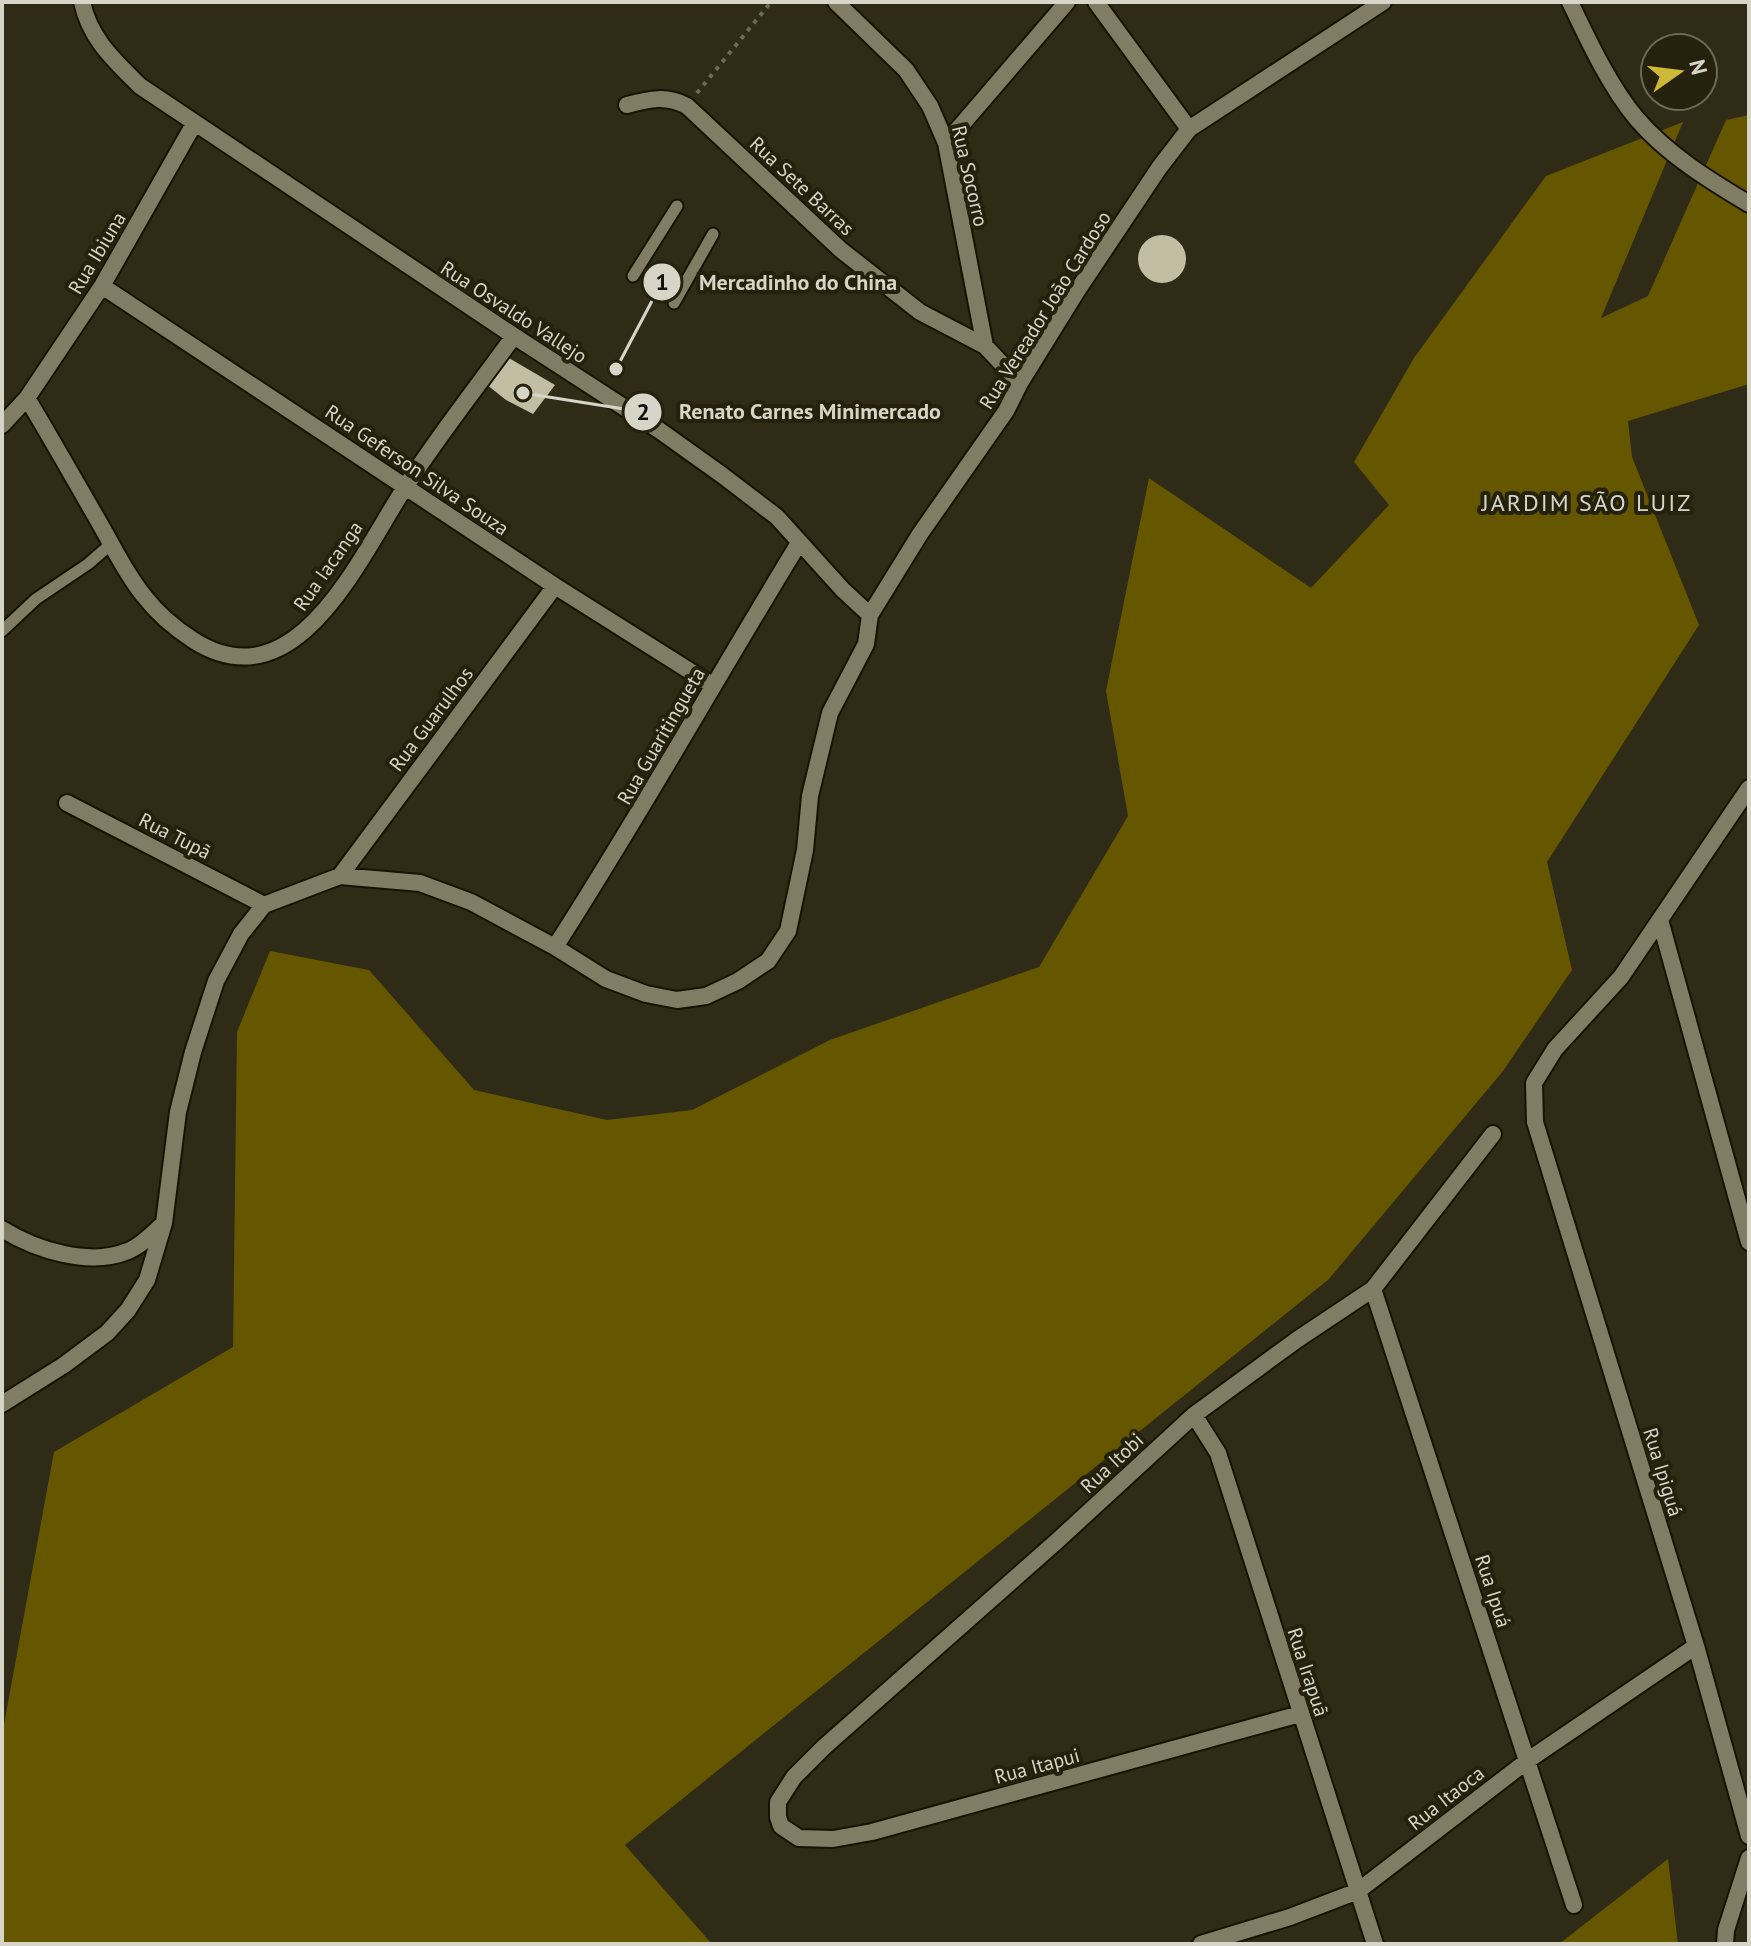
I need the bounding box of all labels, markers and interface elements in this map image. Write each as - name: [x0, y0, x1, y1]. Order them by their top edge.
- north arrow: [1639, 32, 1719, 112]
- text: N: [1683, 57, 1714, 78]
- street label: Rua Socorro: [946, 123, 994, 229]
- street label: Rua Sete Barras: [744, 131, 860, 241]
- street label: Rua Vereador João Cardoso: [973, 206, 1117, 414]
- street label: Rua Ibiuna: [62, 207, 132, 299]
- street label: Rua Osvaldo Vallejo: [436, 255, 592, 369]
- callout: Mercadinho do China: [642, 259, 913, 305]
- text: 1: [655, 266, 669, 297]
- text: Mercadinho do China: [699, 268, 897, 296]
- callout: Renato Carnes Minimercado: [623, 389, 957, 435]
- text: 2: [636, 396, 650, 427]
- text: Renato Carnes Minimercado: [679, 397, 941, 425]
- street label: Rua Geferson Silva Souza: [320, 399, 514, 541]
- district label: JARDIM SÃO LUIZ: [1481, 487, 1692, 518]
- street label: Rua Iacanga: [288, 516, 368, 616]
- street label: Rua Guarulhos: [383, 662, 479, 776]
- street label: Rua Guaritingueta: [611, 663, 711, 809]
- street label: Rua Tupã: [135, 807, 215, 865]
- street label: Rua Ipiguá: [1637, 1425, 1689, 1519]
- street label: Rua Itobi: [1075, 1427, 1149, 1499]
- street label: Rua Ipuá: [1469, 1551, 1517, 1631]
- street label: Rua Irapuã: [1281, 1624, 1335, 1720]
- street label: Rua Itapui: [992, 1742, 1082, 1790]
- street label: Rua Itaoca: [1403, 1760, 1489, 1836]

